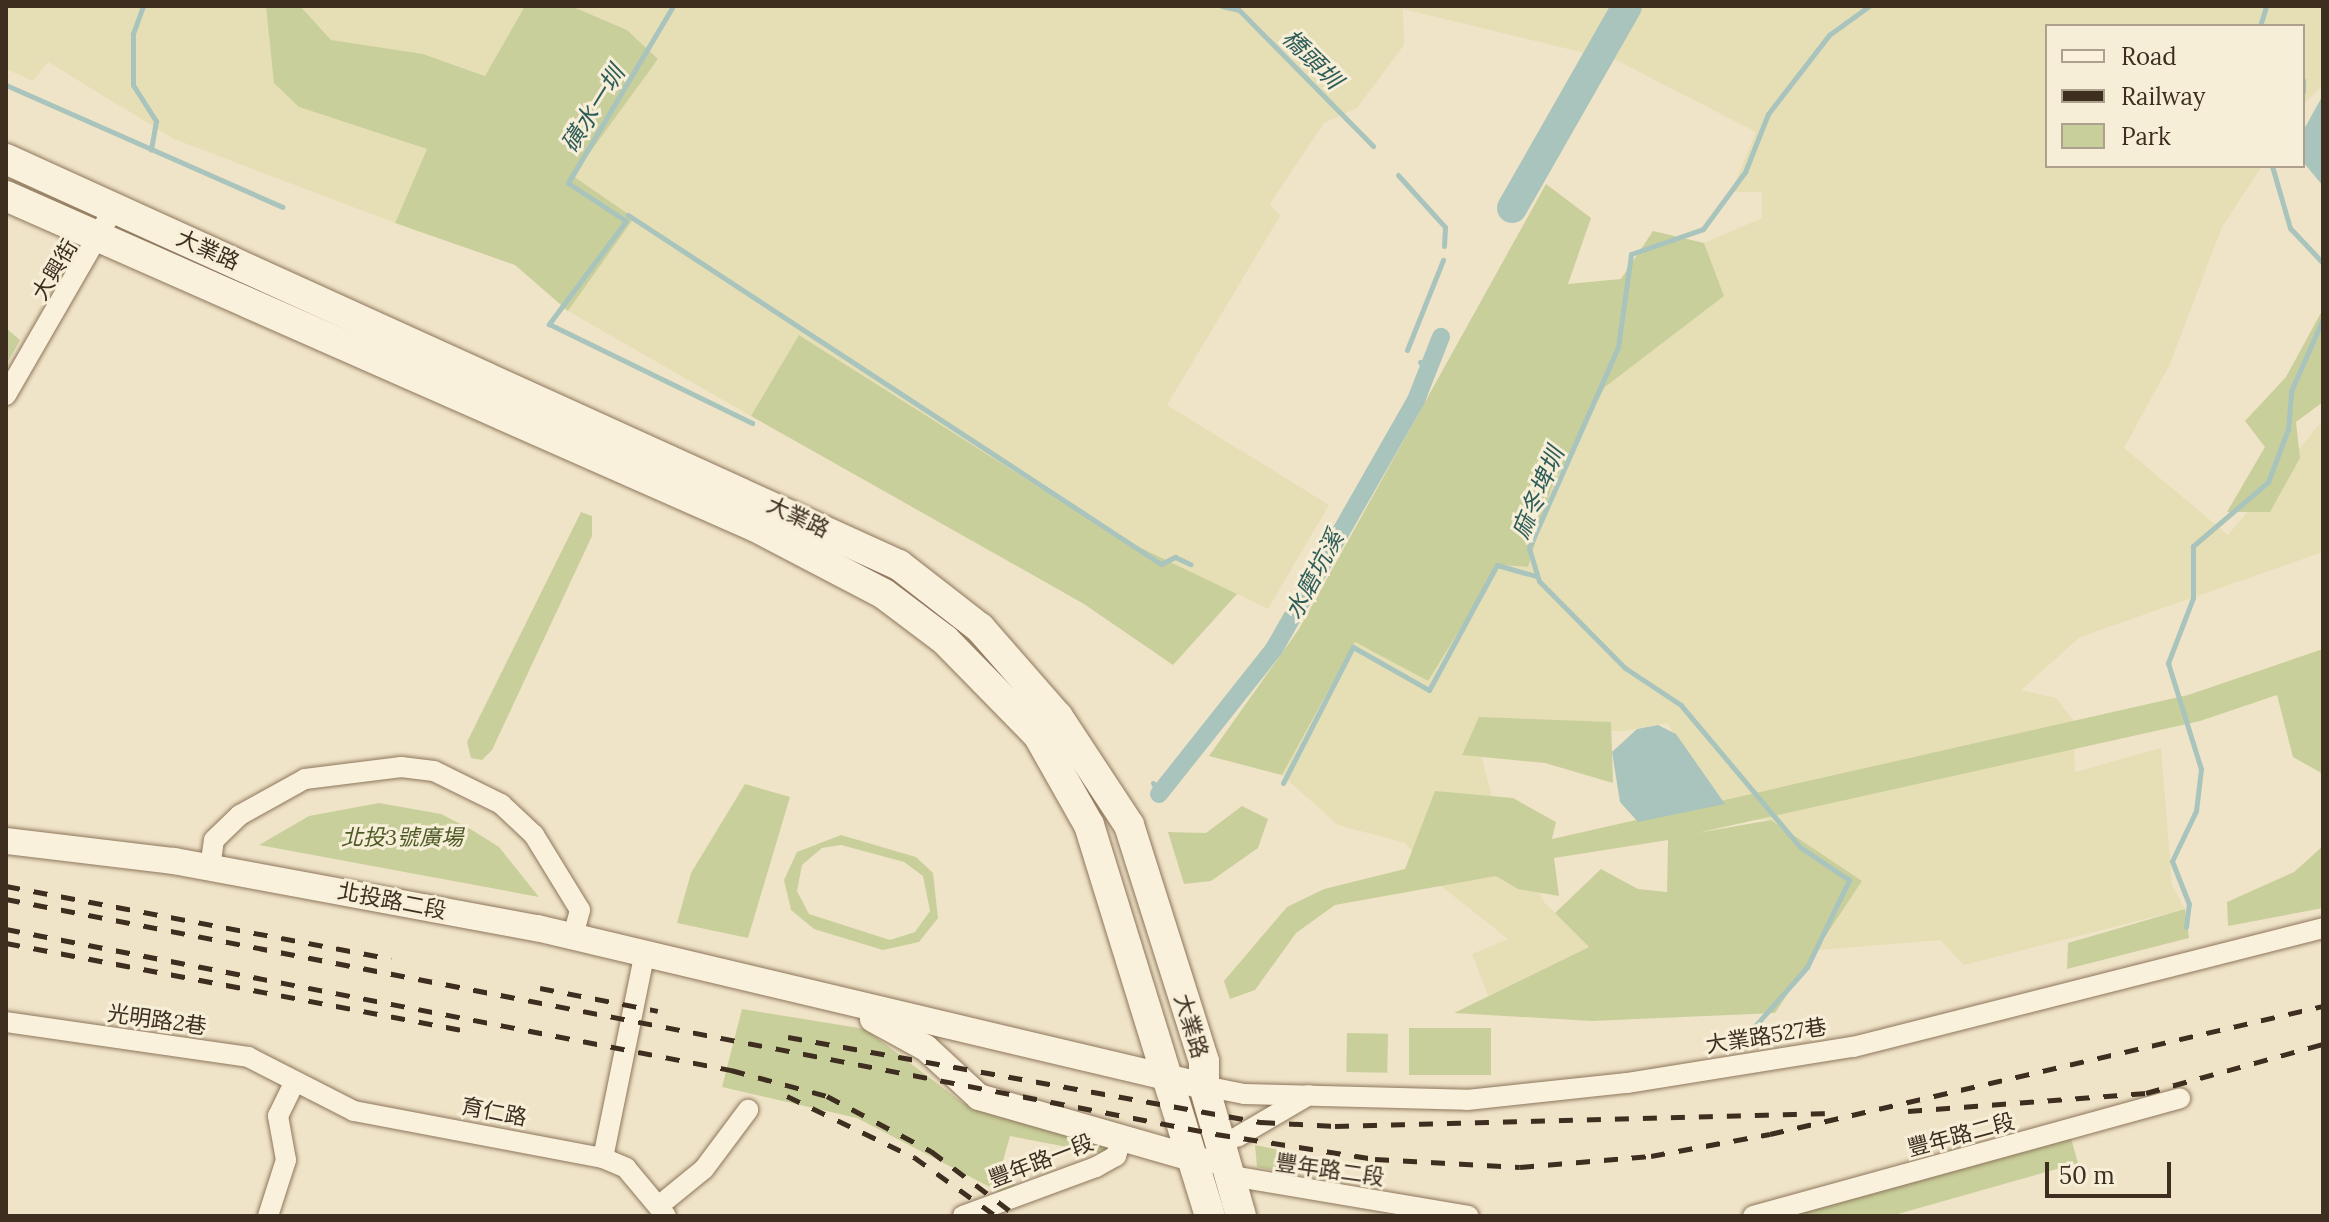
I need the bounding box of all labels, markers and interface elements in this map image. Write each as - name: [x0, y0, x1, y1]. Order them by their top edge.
- water label: 橋頭圳: [1276, 23, 1348, 95]
- legend: [2045, 24, 2305, 168]
- text: Road: [2121, 41, 2177, 72]
- water label: 磺水一圳: [555, 61, 631, 157]
- text: Railway: [2121, 81, 2205, 112]
- text: Park: [2121, 121, 2171, 152]
- street label: 大業路: [172, 225, 244, 275]
- street label: 大興街: [27, 235, 83, 305]
- water label: 麻冬埤圳: [1506, 443, 1570, 543]
- street label: 大業路: [763, 491, 833, 543]
- water label: 水磨坑溪: [1279, 526, 1349, 624]
- park label: 北投3號廣場: [341, 825, 463, 851]
- street label: 北投路二段: [335, 878, 449, 924]
- street label: 大業路: [1169, 991, 1213, 1061]
- street label: 光明路2巷: [106, 1000, 208, 1040]
- street label: 大業路527巷: [1704, 1013, 1828, 1059]
- street label: 育仁路: [459, 1093, 529, 1131]
- street label: 豐年路二段: [1904, 1108, 2018, 1162]
- street label: 豐年路一段: [985, 1129, 1097, 1193]
- scale bar: [2049, 1146, 2175, 1196]
- street label: 豐年路二段: [1274, 1149, 1386, 1191]
- text: 50 m: [2059, 1160, 2115, 1191]

